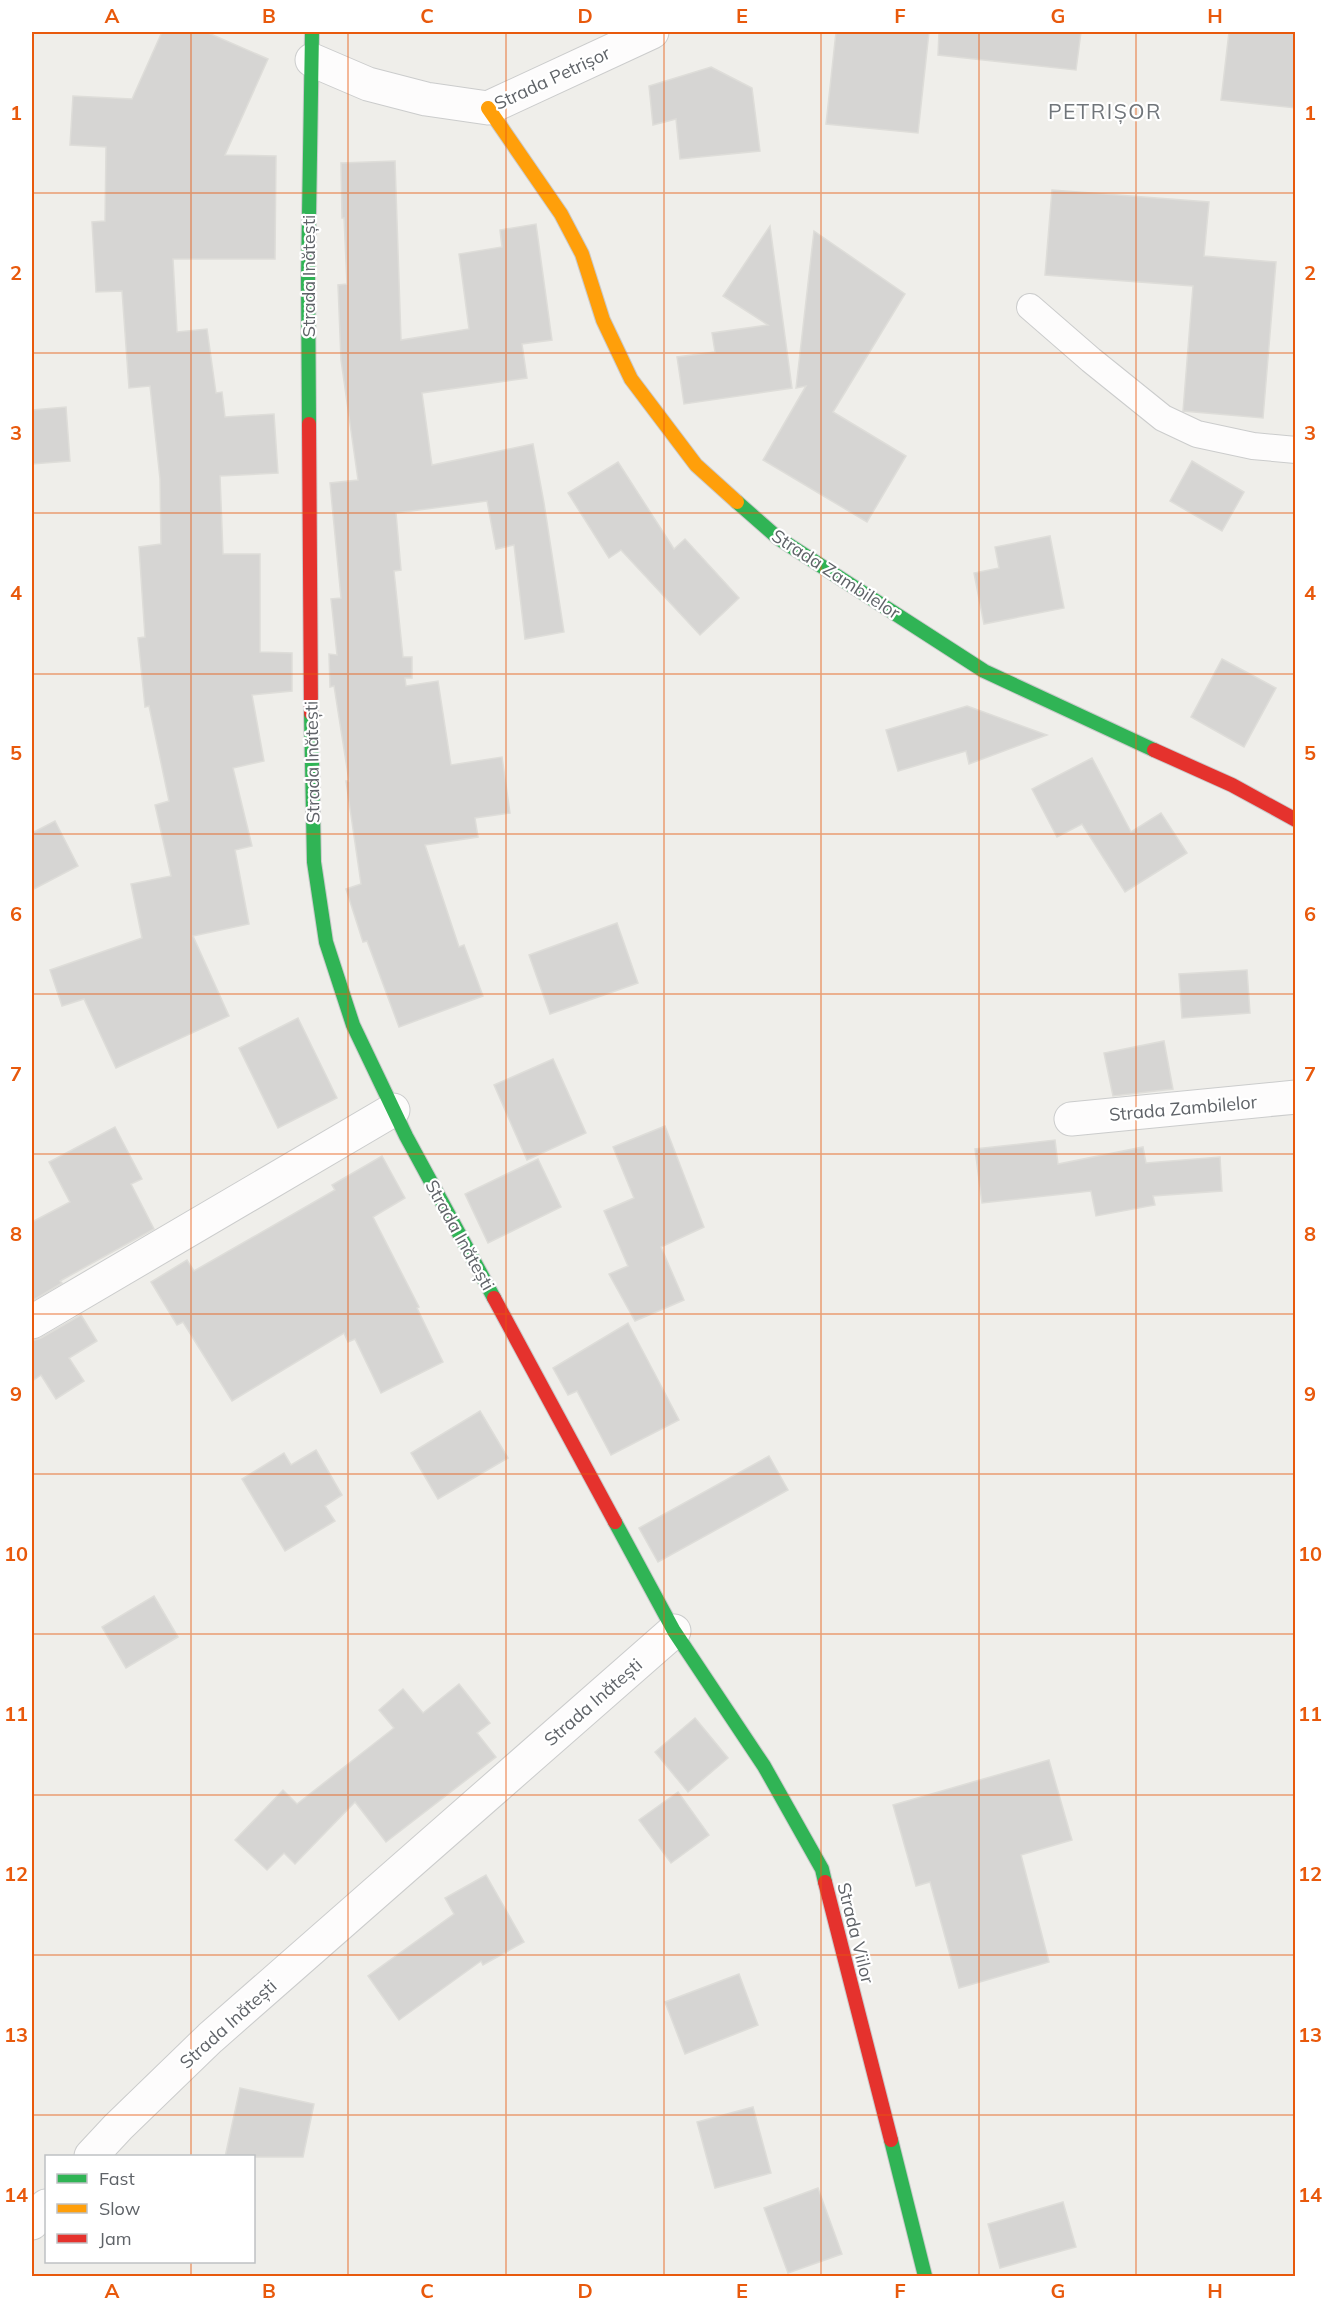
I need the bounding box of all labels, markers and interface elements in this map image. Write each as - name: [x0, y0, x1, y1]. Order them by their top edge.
- text: A: [105, 3, 120, 28]
- text: B: [262, 3, 276, 28]
- text: C: [420, 3, 434, 28]
- text: D: [577, 3, 593, 28]
- text: E: [736, 3, 748, 28]
- text: F: [894, 3, 906, 28]
- text: G: [1051, 3, 1065, 28]
- text: H: [1207, 3, 1223, 28]
- street label: Strada Petrișor: [491, 41, 614, 115]
- district label: PETRIȘOR: [1048, 98, 1162, 125]
- text: 1: [10, 100, 22, 125]
- text: 1: [1304, 100, 1316, 125]
- street label: Strada Inătești: [297, 215, 320, 337]
- text: 2: [10, 260, 22, 285]
- text: 2: [1304, 260, 1316, 285]
- text: 3: [10, 420, 22, 445]
- text: 3: [1304, 420, 1316, 445]
- street label: Strada Zambilelor: [767, 524, 905, 624]
- text: 4: [10, 580, 22, 605]
- text: 4: [1304, 580, 1316, 605]
- street label: Strada Inătești: [299, 701, 325, 823]
- text: 5: [10, 740, 22, 765]
- text: 5: [1304, 740, 1316, 765]
- text: 6: [10, 901, 22, 926]
- text: 6: [1304, 901, 1316, 926]
- text: 7: [10, 1061, 22, 1086]
- text: 7: [1304, 1061, 1316, 1086]
- street label: Strada Zambilelor: [1108, 1090, 1258, 1126]
- street label: Strada Inătești: [420, 1176, 500, 1294]
- text: 8: [10, 1221, 22, 1246]
- text: 8: [1304, 1221, 1316, 1246]
- text: 9: [10, 1381, 22, 1406]
- text: 9: [1304, 1381, 1316, 1406]
- text: 10: [4, 1541, 28, 1566]
- text: 10: [1298, 1541, 1322, 1566]
- street label: Strada Inătești: [539, 1653, 647, 1751]
- text: 11: [4, 1701, 28, 1726]
- text: 11: [1298, 1701, 1322, 1726]
- text: 12: [4, 1861, 28, 1886]
- text: 12: [1298, 1861, 1322, 1886]
- street label: Strada Viilor: [832, 1880, 880, 1986]
- street label: Strada Inătești: [175, 1974, 281, 2074]
- text: 13: [4, 2022, 28, 2047]
- text: 13: [1298, 2022, 1322, 2047]
- legend: [45, 2155, 255, 2263]
- text: Fast: [99, 2167, 135, 2190]
- text: 14: [4, 2182, 28, 2207]
- text: 14: [1298, 2182, 1322, 2207]
- text: Slow: [99, 2197, 141, 2220]
- text: Jam: [99, 2227, 132, 2250]
- text: A: [105, 2278, 120, 2303]
- text: B: [262, 2278, 276, 2303]
- text: C: [420, 2278, 434, 2303]
- text: D: [577, 2278, 593, 2303]
- text: E: [736, 2278, 748, 2303]
- text: F: [894, 2278, 906, 2303]
- text: G: [1051, 2278, 1065, 2303]
- text: H: [1207, 2278, 1223, 2303]

